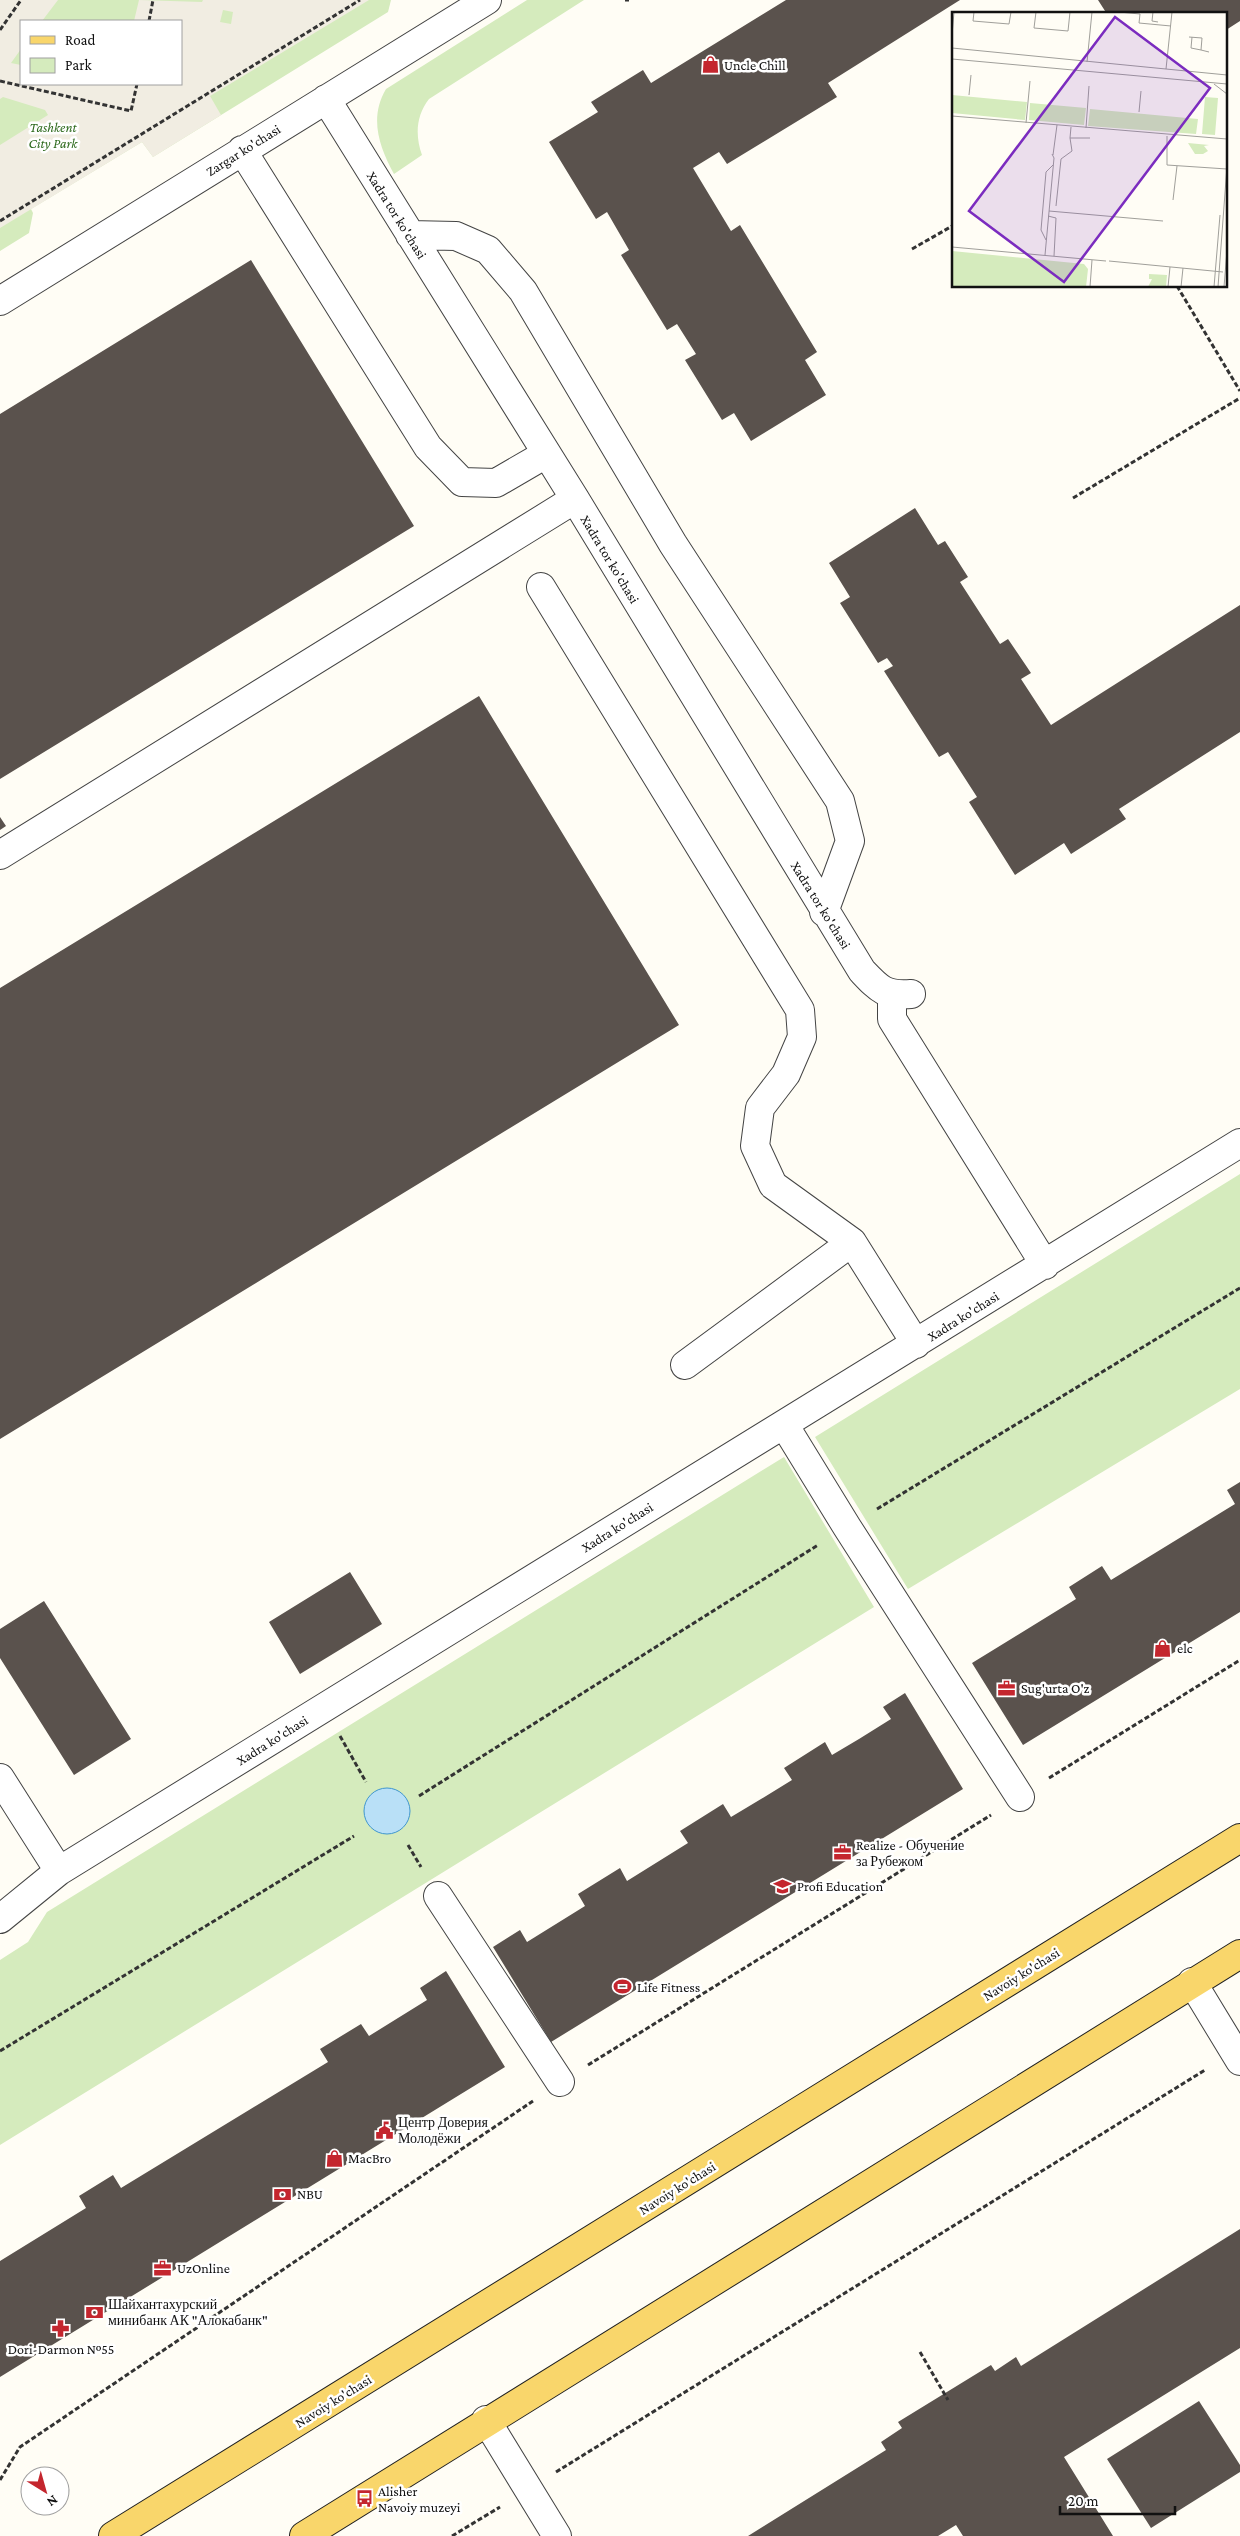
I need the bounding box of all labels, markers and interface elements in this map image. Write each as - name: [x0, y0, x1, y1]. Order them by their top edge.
- inset map: [952, 12, 1228, 288]
- legend: [20, 20, 182, 85]
- text: Road: [65, 32, 96, 48]
- shop icon: Uncle Chill: [700, 55, 720, 75]
- text: Park: [65, 57, 92, 73]
- place label: Uncle Chill: [724, 57, 786, 73]
- park label: Tashkent City Park: [29, 119, 78, 151]
- street label: Zargar ko'chasi: [203, 121, 284, 179]
- street label: Xadra tor ko'chasi: [364, 168, 431, 262]
- street label: Xadra tor ko'chasi: [577, 512, 643, 606]
- street label: Xadra tor ko'chasi: [788, 858, 855, 952]
- street label: Xadra ko'chasi: [924, 1288, 1002, 1344]
- street label: Xadra ko'chasi: [578, 1499, 656, 1555]
- shop icon: elc: [1153, 1638, 1173, 1658]
- place label: elc: [1177, 1640, 1193, 1656]
- office icon: Sug'urta O'z: [997, 1678, 1017, 1698]
- place label: Sug'urta O'z: [1021, 1680, 1090, 1696]
- street label: Xadra ko'chasi: [233, 1712, 311, 1768]
- place label: Realize - Обучение за Рубежом: [856, 1837, 964, 1869]
- office icon: Realize - Обучение за Рубежом: [832, 1843, 852, 1863]
- school or university icon: Profi Education: [773, 1876, 793, 1896]
- place label: Profi Education: [797, 1878, 884, 1894]
- street label: Navoiy ko'chasi: [980, 1944, 1062, 2004]
- sports icon: Life Fitness: [613, 1977, 633, 1997]
- place label: Life Fitness: [637, 1979, 700, 1995]
- place label: Центр Доверия Молодёжи: [398, 2114, 489, 2146]
- public building icon: Центр Доверия Молодёжи: [374, 2120, 394, 2140]
- shop icon: MacBro: [324, 2148, 344, 2168]
- place label: MacBro: [348, 2150, 391, 2166]
- street label: Navoiy ko'chasi: [636, 2158, 718, 2218]
- bank icon: NBU: [273, 2184, 293, 2204]
- place label: NBU: [297, 2186, 323, 2202]
- office icon: UzOnline: [153, 2258, 173, 2278]
- place label: UzOnline: [177, 2260, 230, 2276]
- place label: Шайхантахурский минибанк АК "Алокабанк": [108, 2296, 268, 2328]
- bank icon: Шайхантахурский минибанк АК "Алокабанк": [84, 2302, 104, 2322]
- pharmacy icon: Dori-Darmon №55: [51, 2319, 71, 2339]
- place label: Dori-Darmon №55: [8, 2341, 114, 2357]
- street label: Navoiy ko'chasi: [292, 2371, 374, 2431]
- north arrow: [20, 2466, 70, 2516]
- place label: Alisher Navoiy muzeyi: [378, 2483, 461, 2515]
- scale bar: [1060, 2484, 1175, 2516]
- bus stop icon: Alisher Navoiy muzeyi: [354, 2489, 374, 2509]
- text: N: [44, 2492, 61, 2511]
- text: 20 m: [1068, 2493, 1099, 2509]

